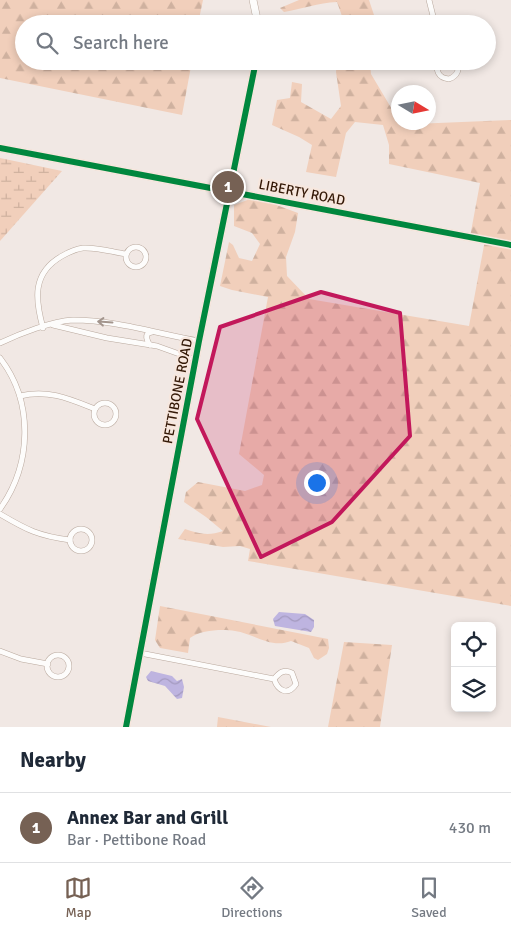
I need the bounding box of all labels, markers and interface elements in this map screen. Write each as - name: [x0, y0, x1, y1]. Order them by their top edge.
- search box: [15, 15, 496, 70]
- icon: search: [33, 29, 61, 57]
- text: Search here: [73, 31, 169, 55]
- north arrow: [391, 85, 436, 130]
- pin: 1: [212, 168, 244, 206]
- street label: LIBERTY ROAD: [257, 176, 347, 209]
- one-way arrow: [97, 318, 113, 327]
- street label: PETTIBONE ROAD: [159, 337, 196, 445]
- your location: [304, 470, 330, 496]
- map controls: [451, 622, 496, 712]
- button: locate: [451, 622, 496, 667]
- button: layers: [451, 667, 496, 712]
- text: Nearby: [20, 747, 86, 773]
- text: Annex Bar and Grill: [67, 806, 228, 830]
- text: 1: [32, 818, 40, 838]
- text: 430 m: [449, 818, 491, 838]
- text: Bar · Pettibone Road: [67, 830, 206, 850]
- tab: Map: [64, 874, 92, 921]
- tab: Directions: [221, 874, 282, 921]
- tab: Saved: [411, 874, 447, 921]

